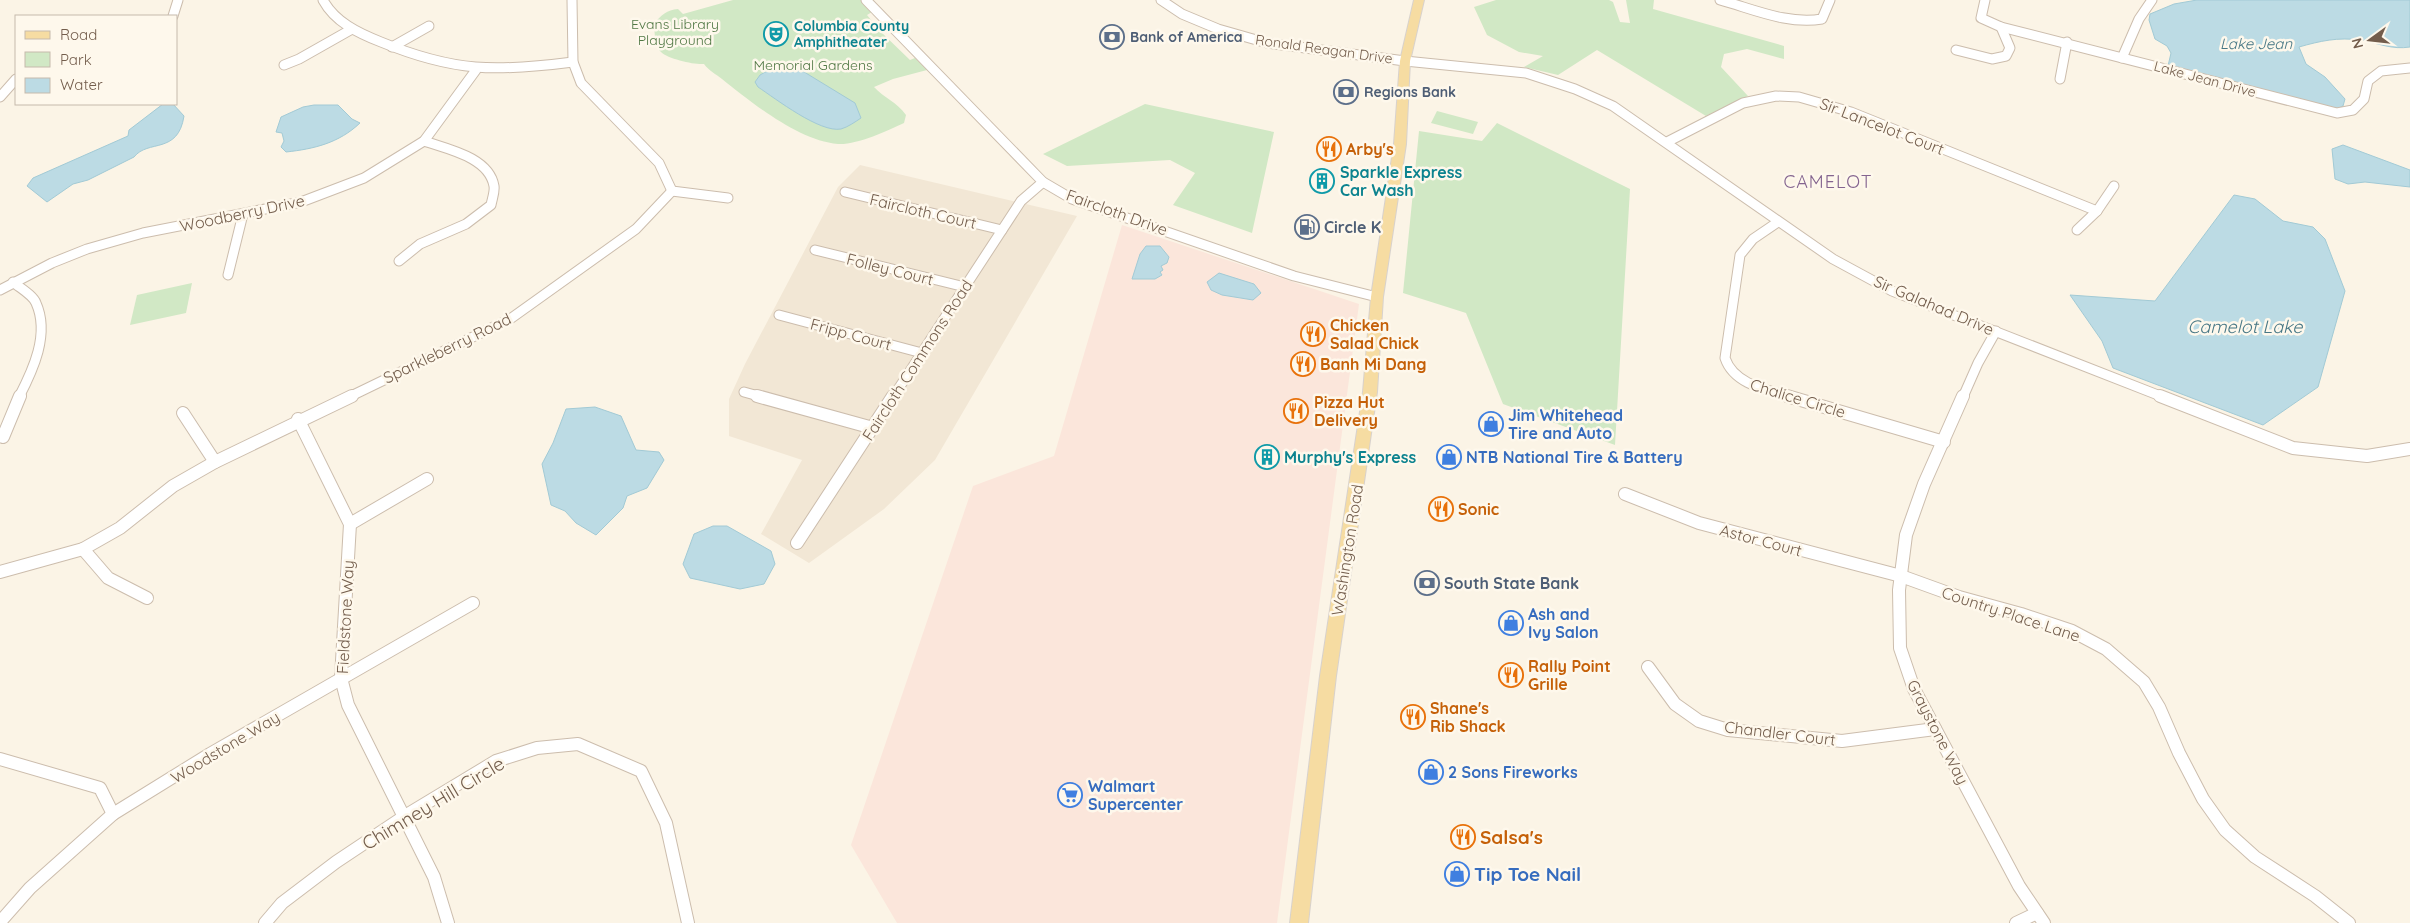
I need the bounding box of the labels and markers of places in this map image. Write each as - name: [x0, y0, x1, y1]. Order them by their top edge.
- place label: Columbia County Amphitheater: [794, 17, 909, 51]
- theatre icon: Columbia County Amphitheater: [763, 21, 789, 47]
- bank icon: Bank of America: [1099, 24, 1125, 50]
- place label: Bank of America: [1130, 28, 1243, 46]
- bank icon: Regions Bank: [1333, 79, 1359, 105]
- place label: Regions Bank: [1364, 83, 1456, 101]
- restaurant icon: Arby's: [1316, 136, 1342, 162]
- place label: Arby's: [1346, 139, 1394, 159]
- place label: Sparkle Express Car Wash: [1340, 162, 1462, 200]
- building icon: Sparkle Express Car Wash: [1309, 168, 1335, 194]
- fuel station icon: Circle K: [1294, 214, 1320, 240]
- place label: Circle K: [1324, 217, 1381, 237]
- place label: Chicken Salad Chick: [1330, 315, 1419, 353]
- restaurant icon: Chicken Salad Chick: [1300, 321, 1326, 347]
- restaurant icon: Banh Mi Dang: [1290, 351, 1316, 377]
- place label: Banh Mi Dang: [1320, 354, 1427, 374]
- place label: Pizza Hut Delivery: [1314, 392, 1385, 430]
- restaurant icon: Pizza Hut Delivery: [1283, 398, 1309, 424]
- place label: Jim Whitehead Tire and Auto: [1508, 405, 1623, 443]
- shop icon: Jim Whitehead Tire and Auto: [1478, 411, 1504, 437]
- building icon: Murphy's Express: [1254, 444, 1280, 470]
- shop icon: NTB National Tire & Battery: [1436, 444, 1462, 470]
- place label: Murphy's Express: [1284, 447, 1416, 467]
- place label: NTB National Tire & Battery: [1466, 447, 1683, 467]
- restaurant icon: Sonic: [1428, 496, 1454, 522]
- place label: Sonic: [1458, 499, 1499, 519]
- bank icon: South State Bank: [1414, 570, 1440, 596]
- place label: South State Bank: [1444, 573, 1579, 593]
- place label: Ash and Ivy Salon: [1528, 604, 1599, 642]
- shop icon: Ash and Ivy Salon: [1498, 610, 1524, 636]
- place label: Rally Point Grille: [1528, 656, 1611, 694]
- restaurant icon: Rally Point Grille: [1498, 662, 1524, 688]
- place label: Shane's Rib Shack: [1430, 698, 1506, 736]
- restaurant icon: Shane's Rib Shack: [1400, 704, 1426, 730]
- shop icon: 2 Sons Fireworks: [1418, 759, 1444, 785]
- place label: 2 Sons Fireworks: [1448, 762, 1578, 782]
- place label: Walmart Supercenter: [1088, 776, 1183, 814]
- supermarket icon: Walmart Supercenter: [1057, 782, 1083, 808]
- restaurant icon: Salsa's: [1450, 824, 1476, 850]
- place label: Salsa's: [1480, 825, 1543, 849]
- shop icon: Tip Toe Nail: [1444, 861, 1470, 887]
- place label: Tip Toe Nail: [1474, 862, 1581, 886]

